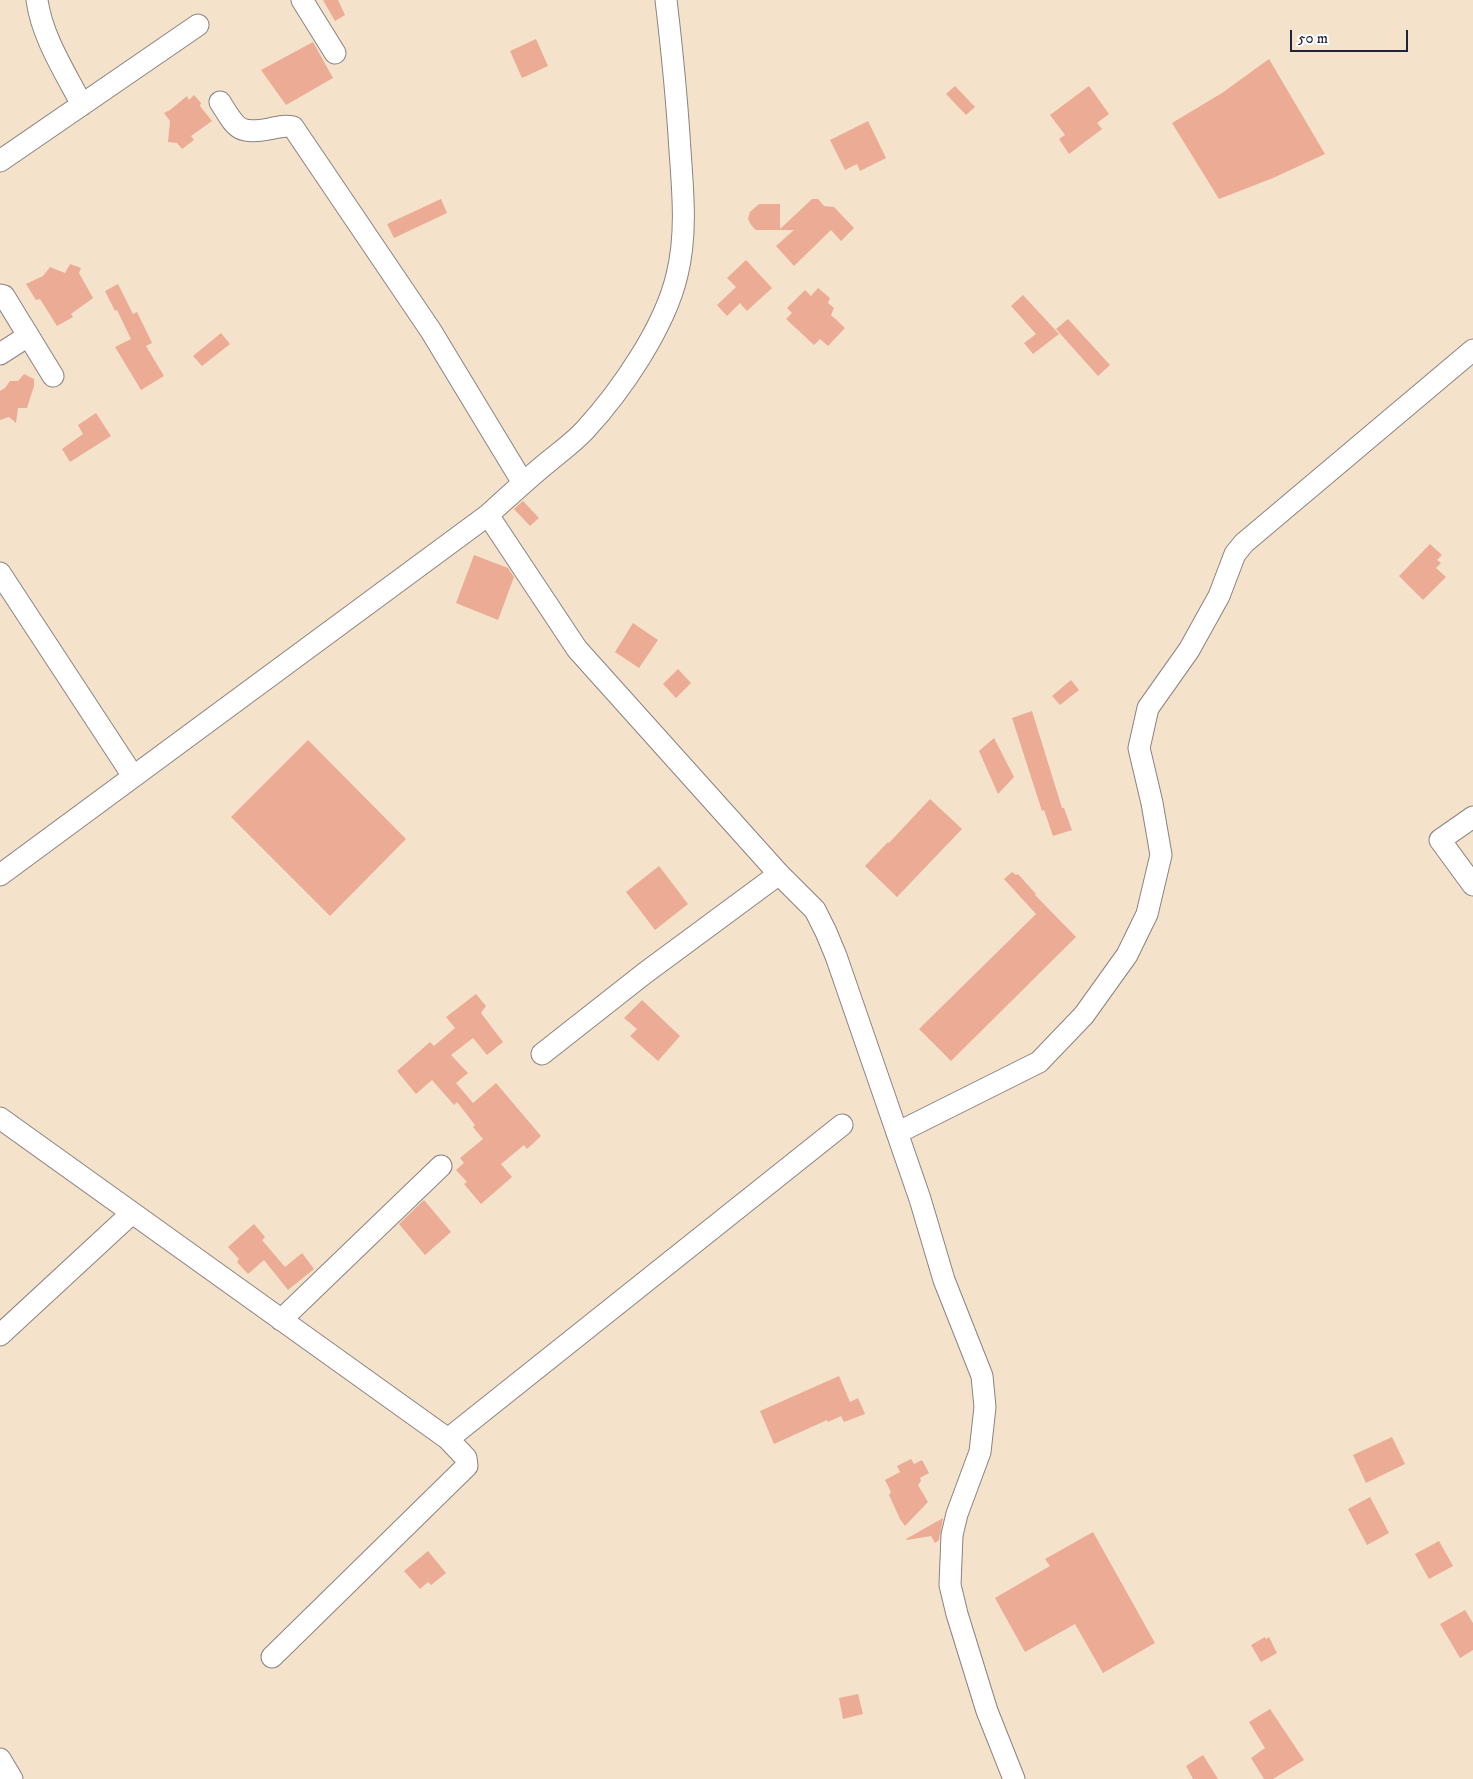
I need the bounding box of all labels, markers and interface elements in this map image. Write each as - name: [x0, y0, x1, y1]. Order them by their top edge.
- scale bar: [1293, 20, 1410, 52]
- text: 50 m: [1298, 29, 1328, 48]

